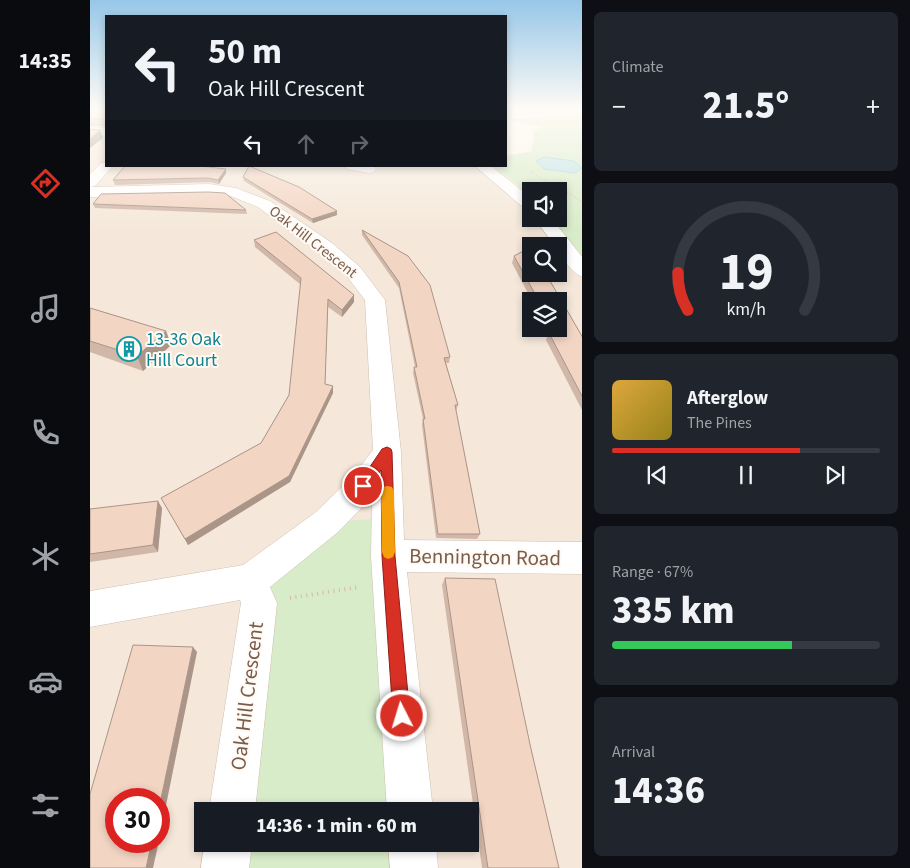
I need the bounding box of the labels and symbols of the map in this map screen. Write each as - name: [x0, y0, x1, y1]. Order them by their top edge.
- street label: Oak Hill Crescent: [265, 201, 361, 283]
- place label: 13-36 Oak Hill Court: [146, 327, 221, 373]
- building icon: 13-36 Oak Hill Court: [116, 336, 142, 362]
- pin: [342, 465, 384, 507]
- street label: Bennington Road: [409, 541, 561, 573]
- street label: Oak Hill Crescent: [223, 620, 271, 772]
- position arrow: [375, 689, 427, 741]
- speed limit sign: 30: [105, 788, 170, 853]

